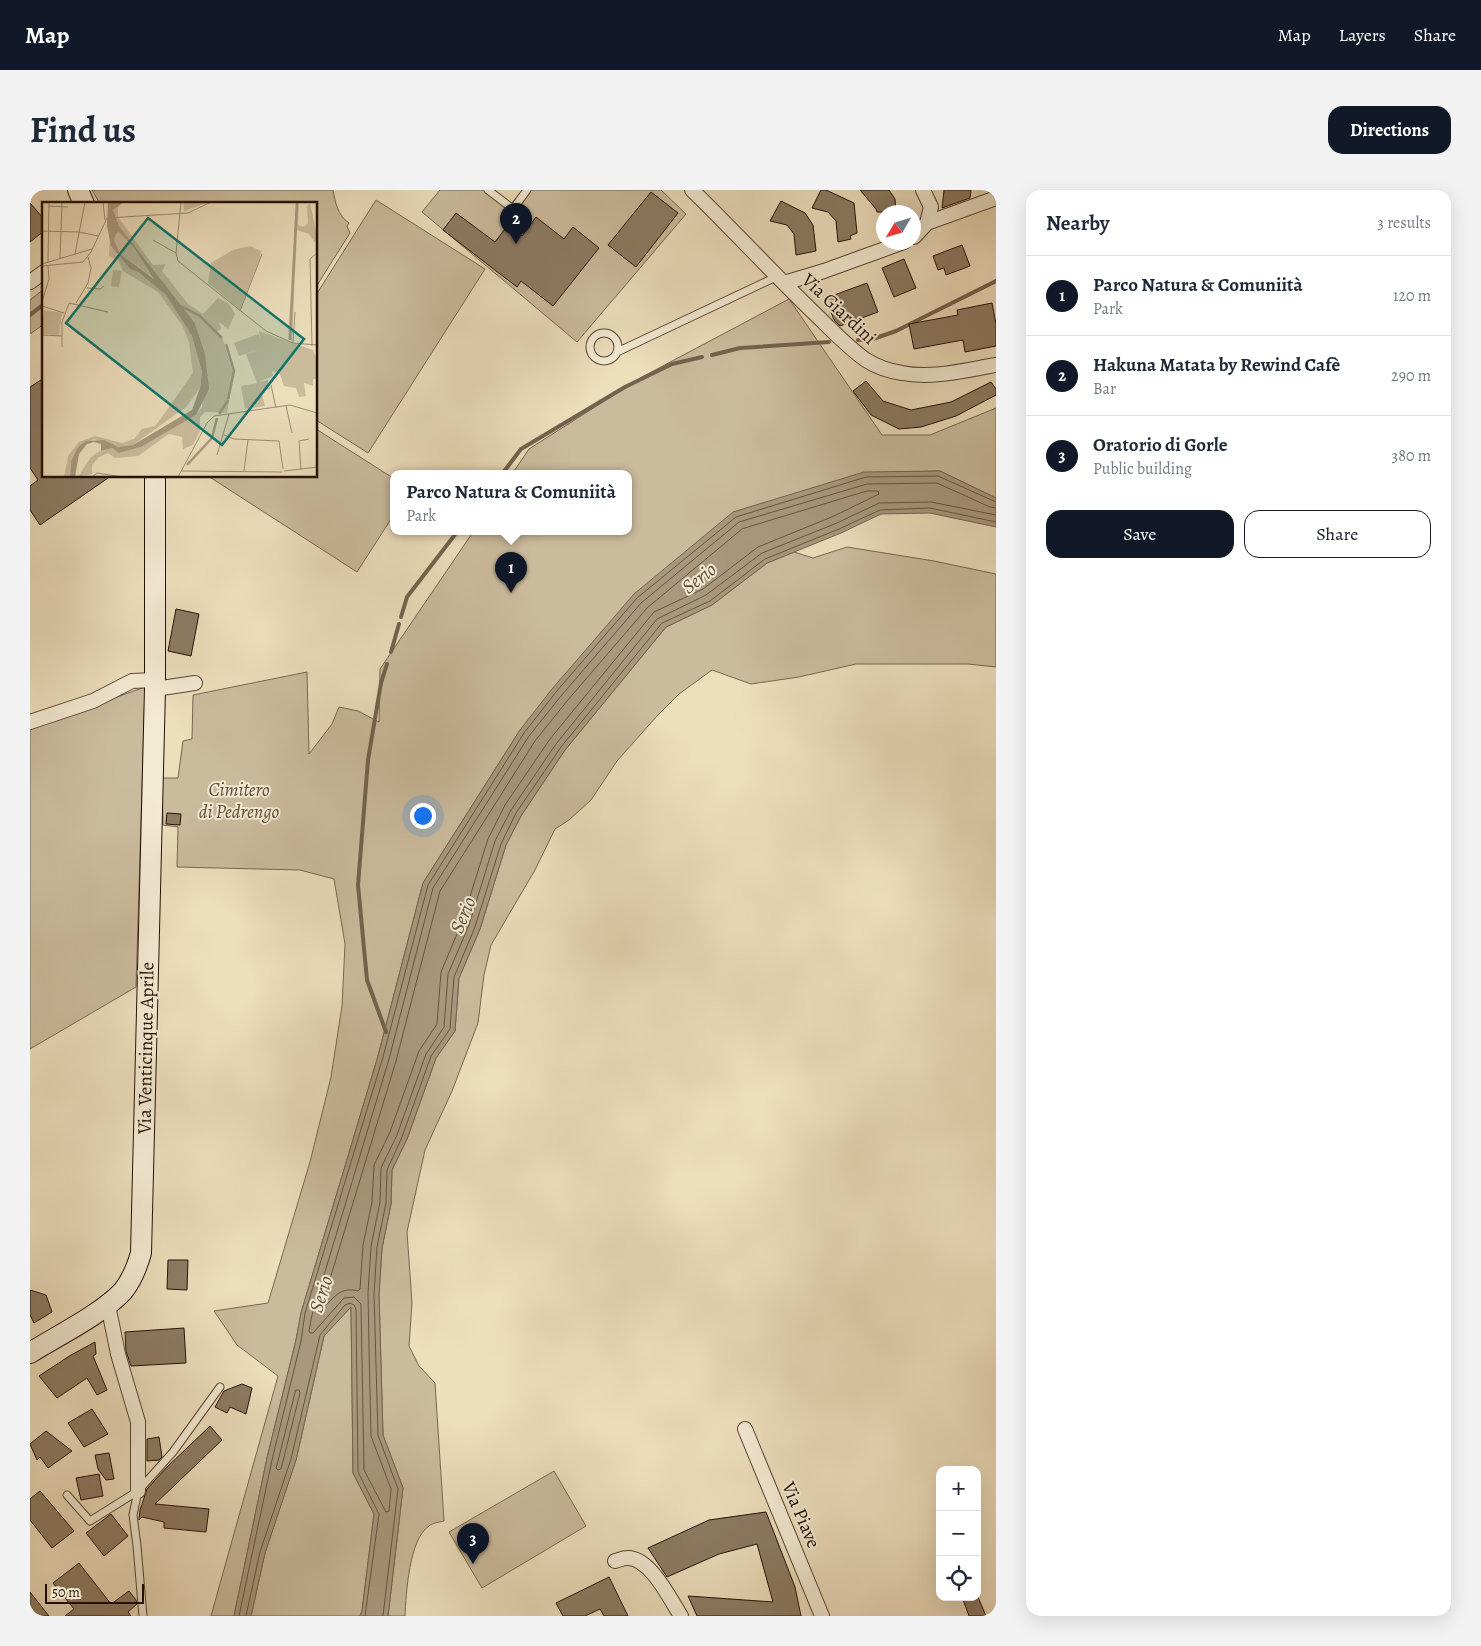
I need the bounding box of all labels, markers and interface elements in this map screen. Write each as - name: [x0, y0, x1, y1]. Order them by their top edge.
- text: Map: [25, 19, 69, 51]
- text: Map: [1278, 23, 1311, 47]
- text: Layers: [1339, 23, 1386, 47]
- text: Share: [1414, 23, 1456, 47]
- text: Find us: [30, 106, 136, 154]
- button: Directions: [1328, 106, 1451, 154]
- inset map: [42, 202, 318, 478]
- pin: 2: [500, 203, 532, 244]
- north arrow: [876, 205, 921, 250]
- text: Nearby: [1046, 209, 1109, 237]
- text: 3 results: [1377, 212, 1431, 234]
- street label: Via Giardini: [795, 267, 882, 350]
- text: Parco Natura & Comuniità: [1093, 272, 1303, 298]
- text: 1: [1059, 285, 1065, 307]
- text: 120 m: [1393, 285, 1431, 307]
- text: Park: [1093, 298, 1123, 320]
- text: Hakuna Matata by Rewind Cafè: [1093, 352, 1340, 378]
- text: 2: [1058, 365, 1066, 387]
- text: 290 m: [1391, 365, 1431, 387]
- text: Bar: [1093, 378, 1116, 400]
- text: Oratorio di Gorle: [1093, 432, 1228, 458]
- text: 3: [1059, 445, 1065, 467]
- text: 380 m: [1392, 445, 1431, 467]
- text: Public building: [1093, 458, 1192, 480]
- popup: [390, 470, 632, 535]
- text: Parco Natura & Comuniità: [406, 479, 616, 505]
- text: Park: [406, 505, 436, 527]
- button: Save: [1046, 510, 1234, 558]
- button: Share: [1244, 510, 1431, 558]
- pin: 1: [495, 552, 527, 593]
- water label: Serio: [676, 556, 722, 600]
- park label: Cimitero di Pedrengo: [199, 777, 280, 825]
- your location: [410, 803, 436, 829]
- water label: Serio: [443, 893, 483, 937]
- street label: Via Venticinque Aprile: [131, 962, 161, 1135]
- water label: Serio: [302, 1272, 340, 1316]
- map controls: [936, 1466, 981, 1601]
- button: +: [936, 1466, 981, 1511]
- street label: Via Piave: [775, 1477, 827, 1552]
- button: −: [936, 1511, 981, 1556]
- pin: 3: [457, 1523, 489, 1564]
- button: locate: [936, 1556, 981, 1601]
- scale bar: [45, 1581, 144, 1604]
- text: 50 m: [52, 1583, 80, 1602]

